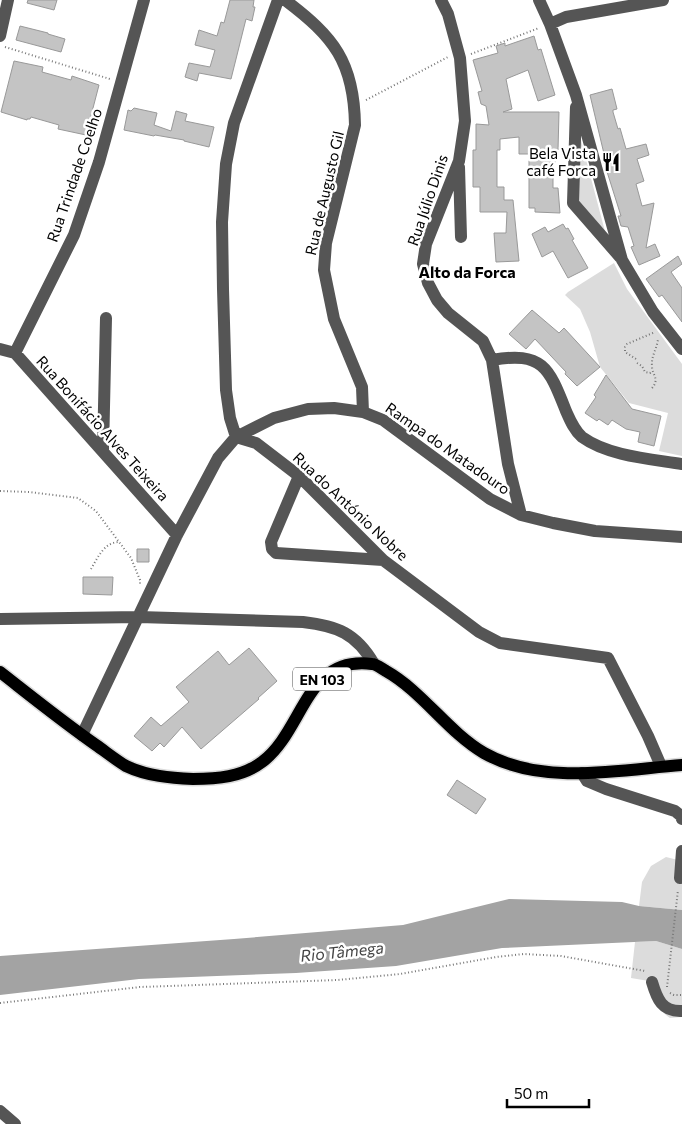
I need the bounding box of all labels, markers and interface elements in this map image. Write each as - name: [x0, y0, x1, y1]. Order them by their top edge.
- street label: Rua Trindade Coelho: [43, 106, 105, 244]
- street label: Rua de Augusto Gil: [301, 129, 347, 257]
- place label: Bela Vista café Forca: [526, 144, 596, 179]
- restaurant icon: Bela Vista café Forca: [600, 151, 622, 173]
- street label: Rua Júlio Dinis: [403, 152, 451, 248]
- district label: Alto da Forca: [418, 262, 516, 281]
- street label: Rua Bonifácio Alves Teixeira: [33, 352, 173, 504]
- street label: Rampa do Matadouro: [382, 398, 514, 498]
- street label: Rua do António Nobre: [290, 448, 412, 564]
- road number: EN 103: [293, 668, 351, 691]
- water label: Rio Tâmega: [299, 937, 385, 965]
- scale bar: [507, 1076, 590, 1108]
- text: 50 m: [514, 1084, 548, 1102]

